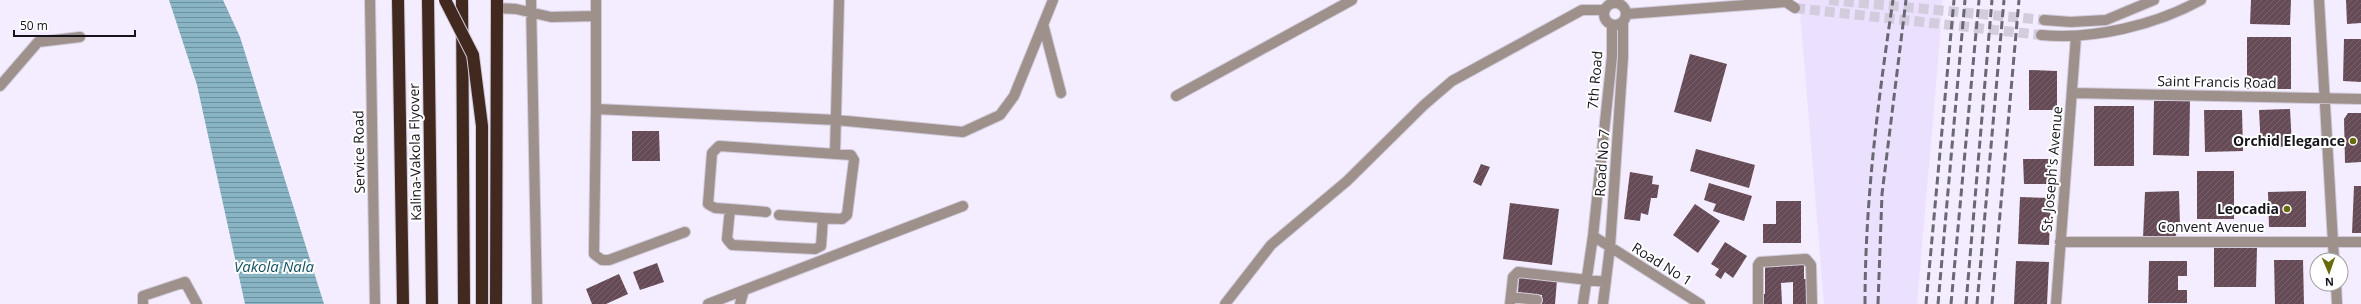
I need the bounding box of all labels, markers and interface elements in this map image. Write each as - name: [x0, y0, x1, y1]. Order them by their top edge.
- scale bar: [14, 12, 135, 38]
- text: 50 m: [20, 17, 48, 34]
- street label: 7th Road: [1582, 50, 1607, 110]
- street label: Saint Francis Road: [2157, 71, 2277, 92]
- street label: Kalina-Vakola Flyover: [404, 83, 425, 221]
- street label: St. Joseph's Avenue: [2037, 105, 2066, 233]
- street label: Service Road: [348, 110, 369, 194]
- street label: Road No 7: [1590, 129, 1613, 197]
- place label: Orchid Elegance: [2233, 131, 2345, 150]
- marker: Orchid Elegance: [2348, 136, 2358, 146]
- place label: Leocadia: [2217, 199, 2279, 218]
- marker: Leocadia: [2282, 204, 2292, 214]
- street label: Convent Avenue: [2158, 217, 2264, 236]
- street label: Road No 1: [1629, 238, 1696, 290]
- north arrow: [2309, 252, 2349, 292]
- water label: Vakola Nala: [234, 256, 314, 276]
- text: N: [2325, 275, 2334, 290]

